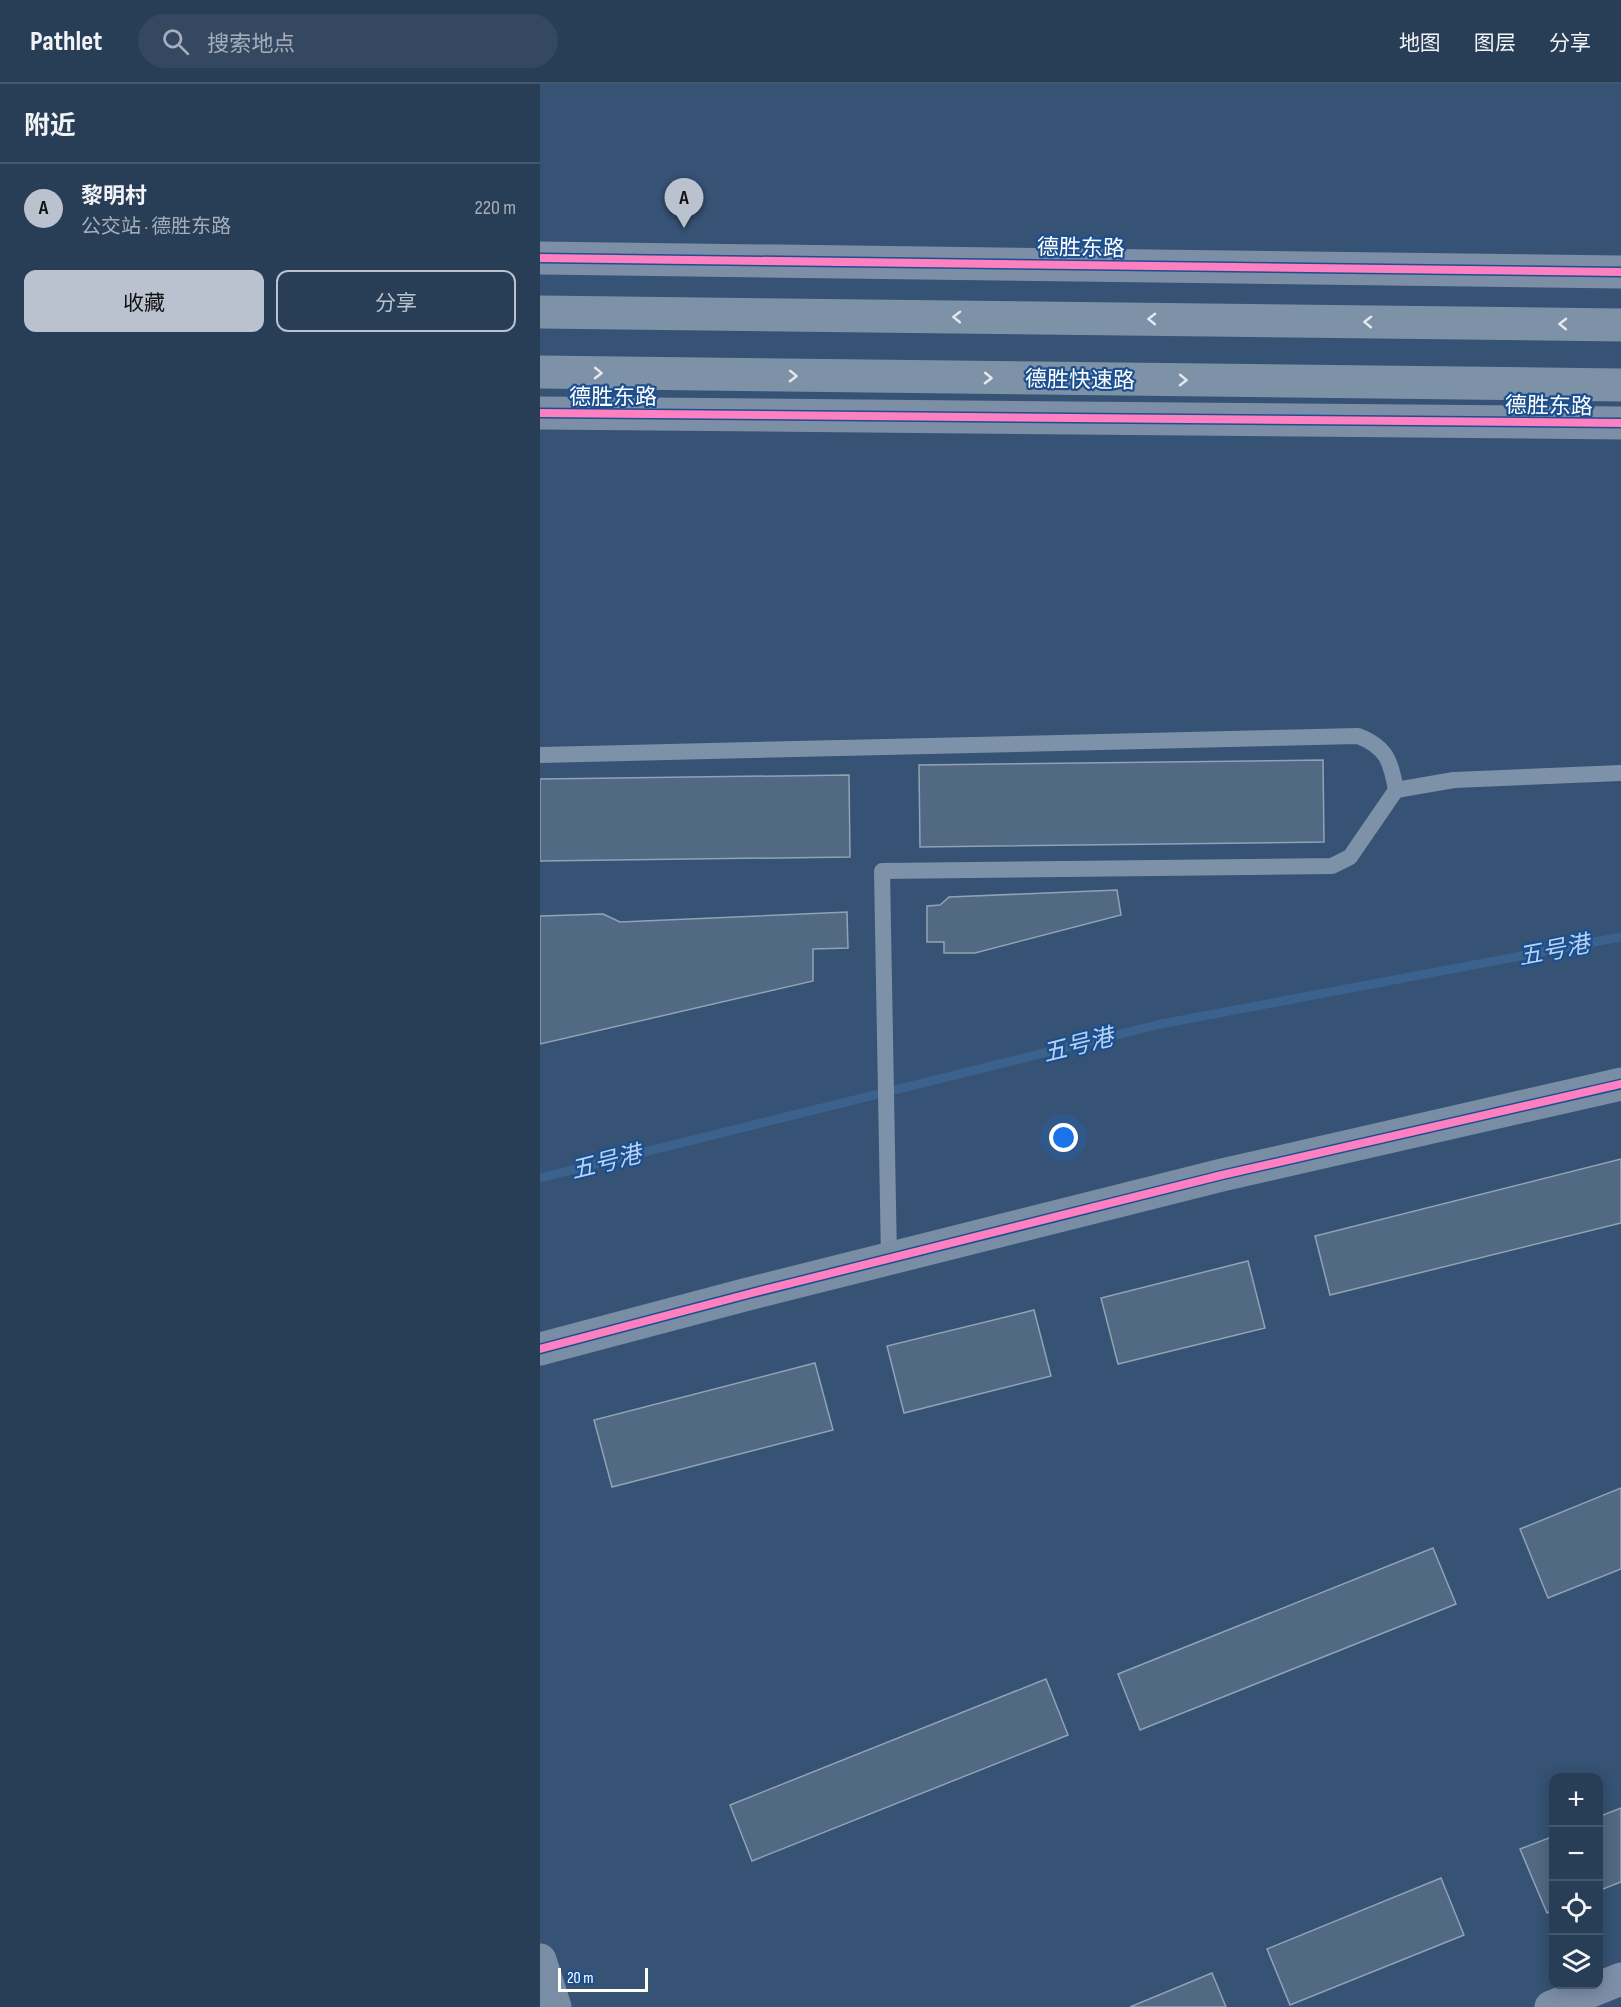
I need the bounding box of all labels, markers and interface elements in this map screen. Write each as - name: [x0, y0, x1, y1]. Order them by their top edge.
- search box: [138, 14, 558, 68]
- text: Pathlet: [30, 25, 102, 58]
- icon: search: [159, 25, 192, 58]
- text: 搜索地点: [207, 31, 295, 58]
- text: 地图: [1399, 31, 1441, 56]
- text: 图层: [1474, 31, 1516, 56]
- text: 分享: [1549, 31, 1591, 56]
- text: 附近: [24, 111, 76, 142]
- pin: A: [664, 178, 704, 228]
- text: 黎明村: [81, 183, 147, 210]
- text: A: [39, 196, 48, 220]
- text: 220 m: [475, 196, 516, 220]
- text: 公交站 · 德胜东路: [81, 215, 231, 239]
- street label: 德胜东路: [1037, 234, 1125, 263]
- button: 收藏: [24, 270, 264, 332]
- button: 分享: [276, 270, 516, 332]
- one-way arrow: [952, 311, 961, 323]
- one-way arrow: [1147, 313, 1156, 325]
- one-way arrow: [1363, 316, 1372, 328]
- one-way arrow: [1558, 318, 1567, 330]
- street label: 德胜快速路: [1025, 366, 1135, 395]
- one-way arrow: [594, 367, 603, 380]
- one-way arrow: [789, 370, 798, 382]
- one-way arrow: [984, 372, 993, 384]
- one-way arrow: [1179, 374, 1188, 386]
- street label: 德胜东路: [569, 384, 657, 411]
- street label: 德胜东路: [1505, 392, 1593, 421]
- water label: 五号港: [1516, 929, 1595, 972]
- water label: 五号港: [1040, 1022, 1119, 1068]
- your location: [1049, 1123, 1078, 1152]
- water label: 五号港: [568, 1139, 647, 1185]
- map controls: [1549, 1773, 1603, 1989]
- button: +: [1549, 1773, 1603, 1827]
- button: −: [1549, 1827, 1603, 1881]
- button: locate: [1549, 1881, 1603, 1935]
- button: layers: [1549, 1935, 1603, 1989]
- scale bar: [558, 1965, 648, 1992]
- text: 20 m: [567, 1969, 594, 1988]

